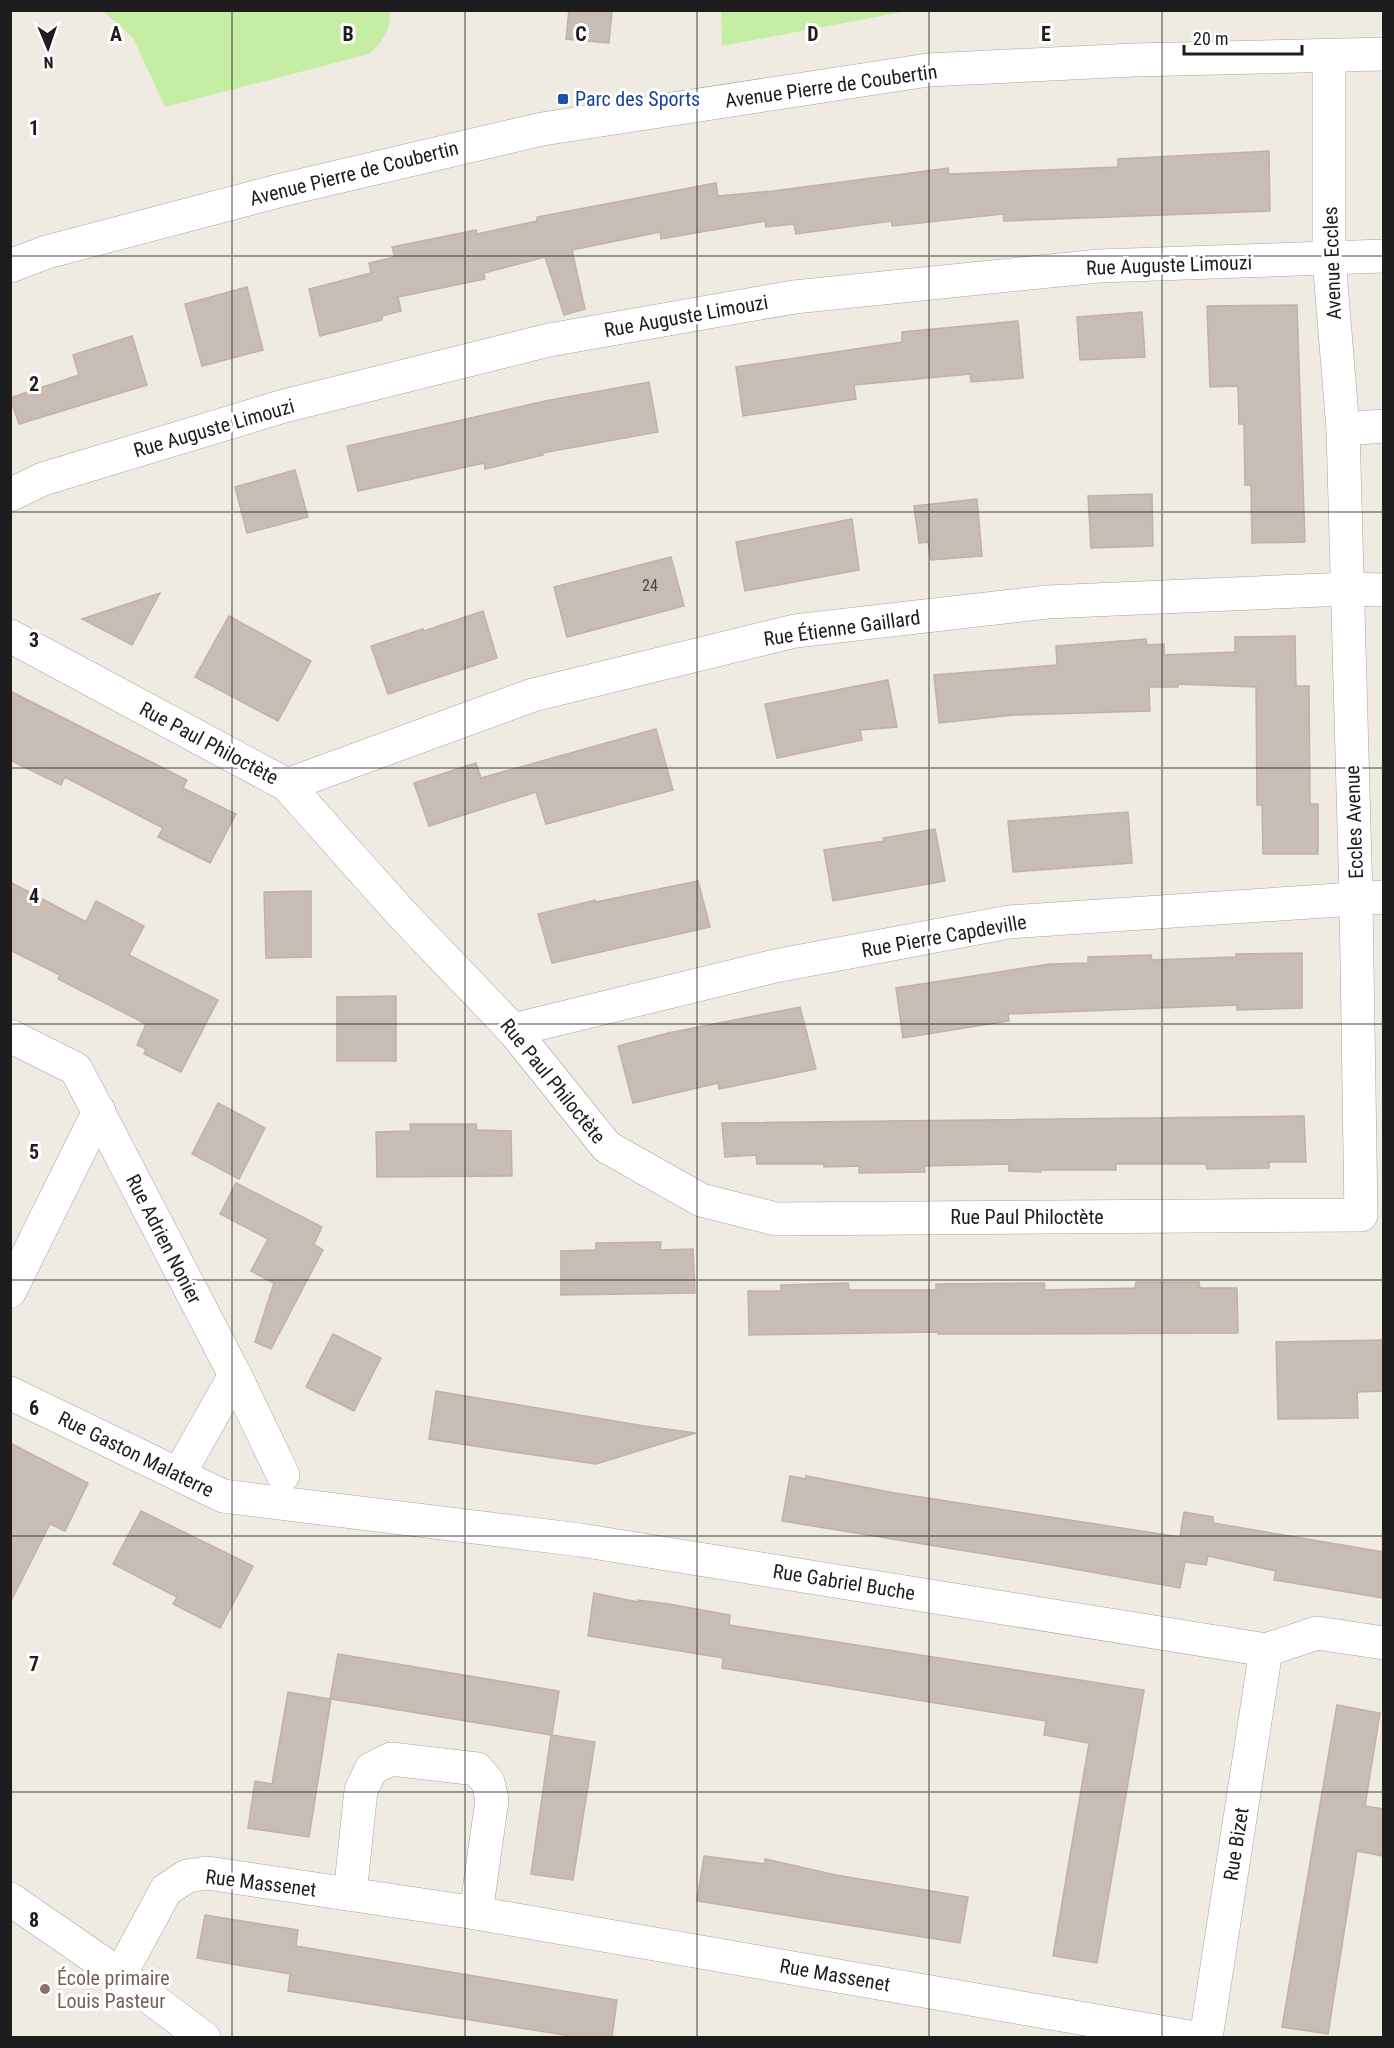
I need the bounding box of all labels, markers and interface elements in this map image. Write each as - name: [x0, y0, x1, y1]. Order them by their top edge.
- north arrow: [18, 18, 78, 78]
- scale bar: [1184, 18, 1302, 56]
- text: A: [110, 22, 122, 46]
- text: B: [342, 22, 354, 46]
- text: C: [575, 22, 587, 46]
- text: D: [807, 22, 819, 46]
- text: E: [1041, 22, 1051, 46]
- text: 20 m: [1193, 28, 1228, 49]
- text: N: [43, 53, 54, 72]
- street label: Avenue Pierre de Coubertin: [723, 59, 939, 113]
- place label: Parc des Sports: [575, 87, 700, 111]
- marker: Parc des Sports: [556, 92, 570, 106]
- text: 1: [29, 116, 39, 140]
- street label: Avenue Pierre de Coubertin: [247, 135, 461, 211]
- street label: Avenue Eccles: [1318, 206, 1346, 320]
- street label: Rue Auguste Limouzi: [1086, 250, 1252, 280]
- street label: Rue Auguste Limouzi: [602, 290, 770, 342]
- text: 2: [29, 372, 39, 396]
- street label: Rue Auguste Limouzi: [131, 394, 297, 462]
- house number: 24: [642, 576, 658, 595]
- street label: Rue Étienne Gaillard: [762, 605, 922, 651]
- text: 3: [29, 628, 39, 652]
- street label: Rue Paul Philoctète: [136, 696, 282, 790]
- street label: Eccles Avenue: [1340, 765, 1368, 879]
- text: 4: [29, 884, 39, 908]
- street label: Rue Pierre Capdeville: [860, 910, 1028, 962]
- street label: Rue Paul Philoctète: [495, 1014, 611, 1148]
- text: 5: [29, 1140, 39, 1164]
- street label: Rue Adrien Nonier: [121, 1170, 207, 1308]
- street label: Rue Paul Philoctète: [950, 1205, 1104, 1229]
- text: 6: [29, 1396, 39, 1420]
- street label: Rue Gaston Malaterre: [54, 1406, 218, 1502]
- street label: Rue Gabriel Buche: [771, 1559, 917, 1605]
- text: 7: [29, 1652, 39, 1676]
- street label: Rue Bizet: [1218, 1806, 1254, 1882]
- street label: Rue Massenet: [204, 1864, 318, 1902]
- text: 8: [29, 1908, 39, 1932]
- street label: Rue Massenet: [778, 1953, 892, 1997]
- place label: École primaire Louis Pasteur: [57, 1966, 170, 2013]
- marker: École primaire Louis Pasteur: [38, 1982, 52, 1996]

